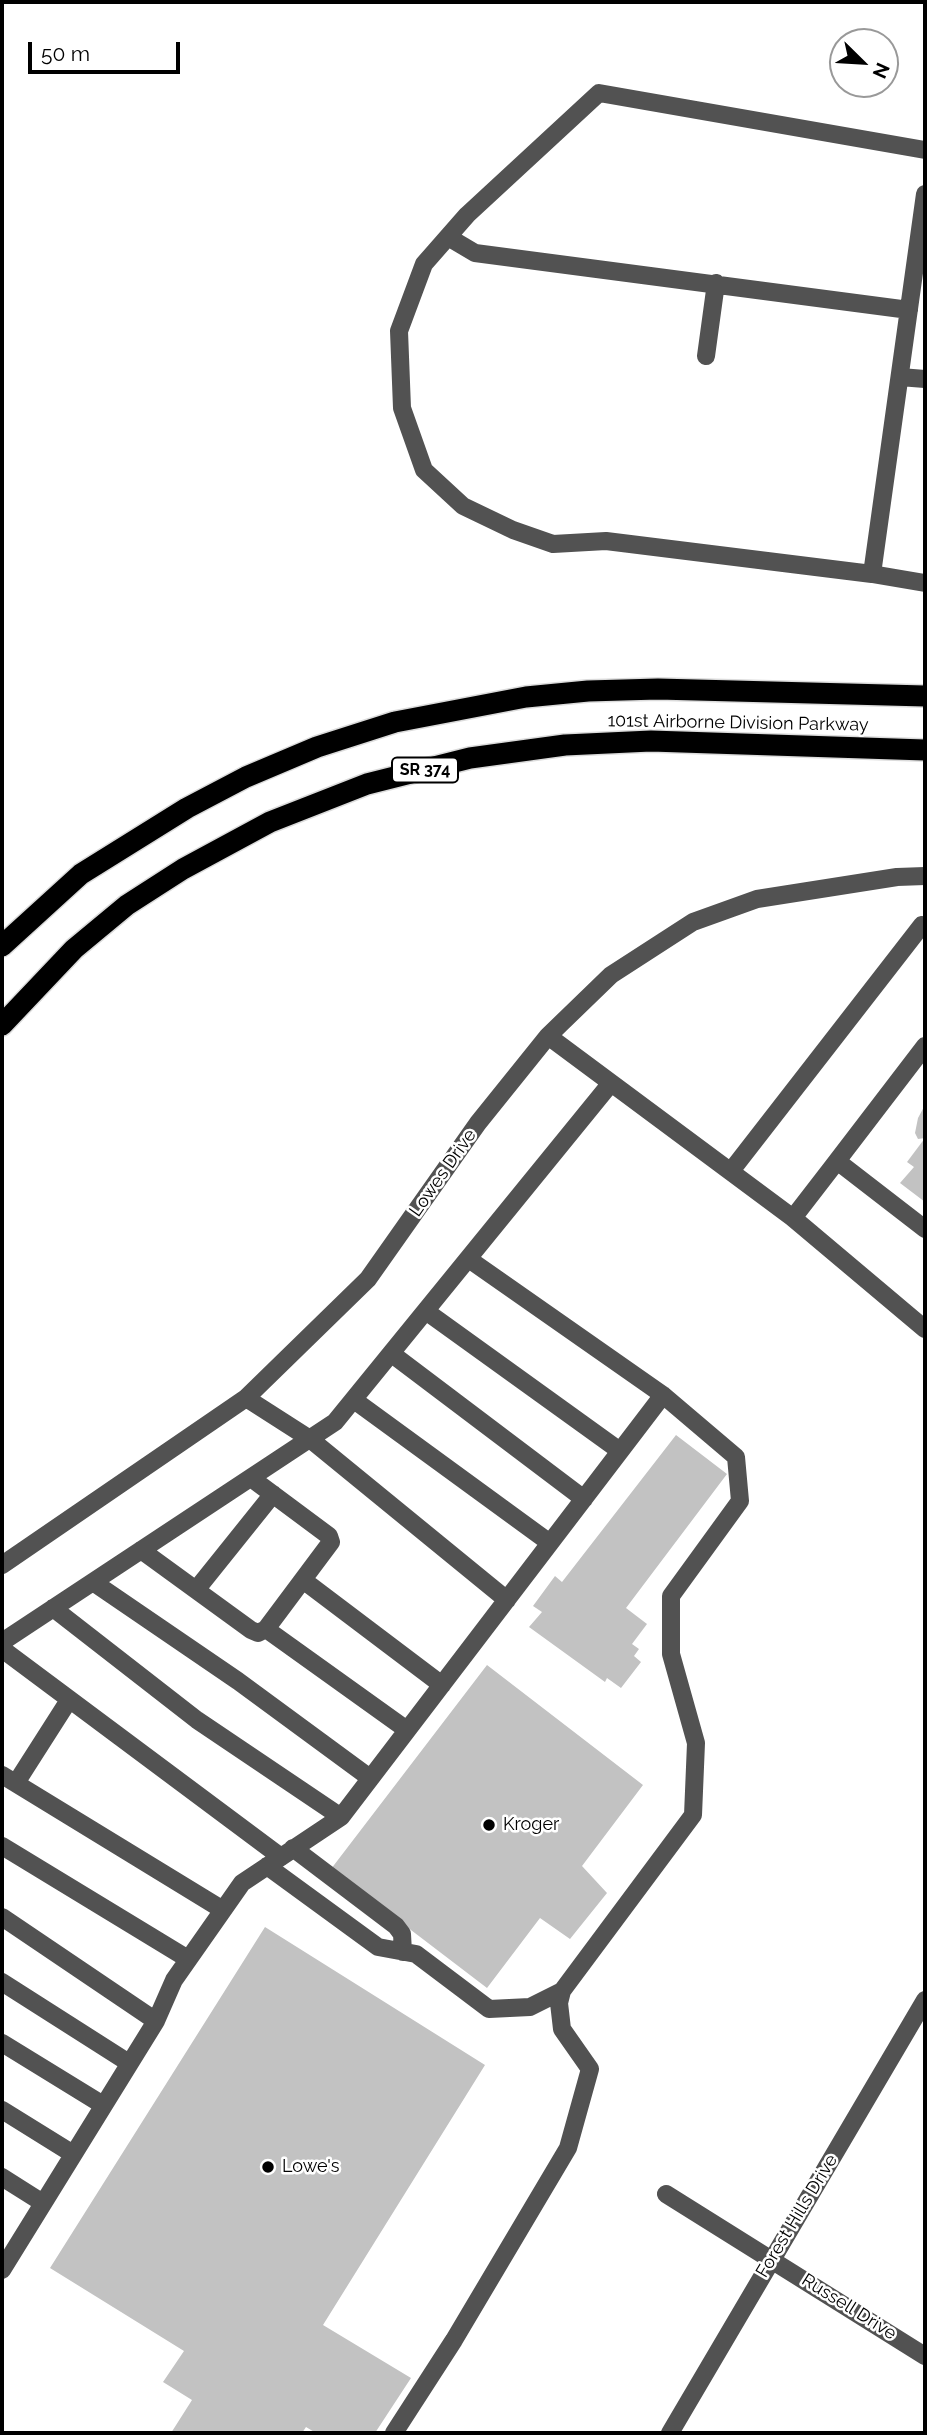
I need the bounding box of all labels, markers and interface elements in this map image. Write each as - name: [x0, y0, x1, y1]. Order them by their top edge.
- scale bar: [32, 28, 184, 72]
- north arrow: [829, 28, 899, 98]
- text: 50 m: [41, 41, 90, 66]
- text: N: [868, 60, 894, 82]
- street label: 101st Airborne Division Parkway: [607, 710, 869, 736]
- road number: SR 374: [392, 758, 458, 782]
- street label: Lowes Drive: [405, 1125, 481, 1221]
- place label: Kroger: [503, 1814, 559, 1836]
- marker: Kroger: [481, 1817, 497, 1833]
- street label: Forest Hills Drive: [752, 2150, 842, 2282]
- place label: Lowe's: [282, 2156, 339, 2178]
- marker: Lowe's: [260, 2159, 276, 2175]
- street label: Russell Drive: [798, 2269, 900, 2345]

